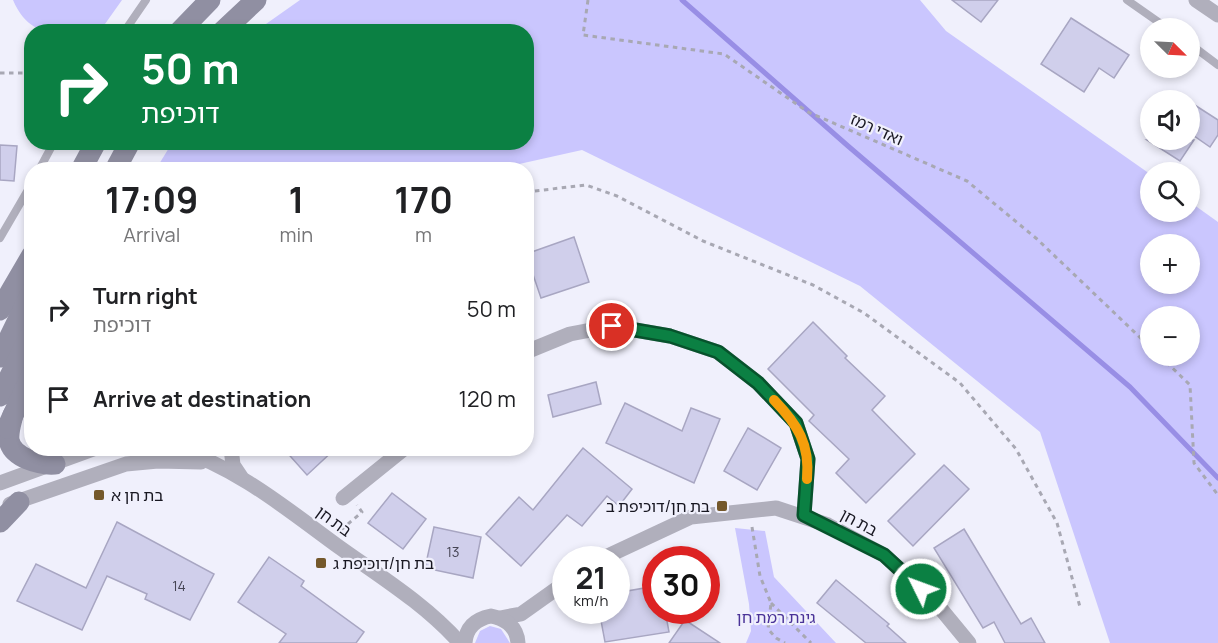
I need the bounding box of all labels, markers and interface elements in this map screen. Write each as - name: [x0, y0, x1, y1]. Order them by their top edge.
- north arrow: [1140, 18, 1200, 78]
- map controls: [1140, 18, 1200, 366]
- text: 50 m: [141, 39, 239, 97]
- icon: right: [42, 48, 120, 126]
- button: sound: [1140, 90, 1200, 150]
- text: דוכיפת: [141, 94, 220, 131]
- street label: ואדי רמז: [847, 108, 907, 150]
- button: search: [1140, 162, 1200, 222]
- text: 17:09: [105, 175, 198, 224]
- text: 1: [288, 175, 304, 224]
- text: 170: [394, 175, 453, 224]
- text: Arrival: [123, 221, 180, 248]
- text: min: [280, 221, 313, 248]
- text: m: [415, 221, 432, 248]
- button: +: [1140, 234, 1200, 294]
- text: Turn right: [93, 281, 198, 311]
- icon: right: [42, 293, 75, 326]
- text: 50 m: [467, 294, 516, 324]
- pin: [586, 300, 637, 351]
- button: −: [1140, 306, 1200, 366]
- icon: arrive: [595, 309, 628, 342]
- text: דוכיפת: [93, 311, 151, 338]
- icon: arrive: [42, 383, 75, 416]
- text: Arrive at destination: [93, 384, 311, 414]
- text: 120 m: [458, 384, 516, 414]
- place label: בת חן א: [111, 484, 163, 506]
- marker: בת חן א: [92, 488, 106, 502]
- place label: בת חן/דוכיפת ב: [606, 495, 710, 517]
- marker: בת חן/דוכיפת ב: [715, 499, 729, 513]
- street label: בת חן: [312, 501, 356, 541]
- street label: בת חן: [837, 503, 881, 541]
- house number: 13: [446, 542, 460, 561]
- speed limit sign: 30: [642, 546, 720, 624]
- place label: בת חן/דוכיפת ג: [333, 552, 434, 574]
- marker: בת חן/דוכיפת ג: [314, 556, 328, 570]
- text: 21: [575, 557, 607, 598]
- position arrow: [889, 557, 953, 621]
- house number: 14: [172, 576, 186, 595]
- text: km/h: [574, 590, 608, 611]
- park label: גינת רמת חן: [736, 606, 816, 628]

